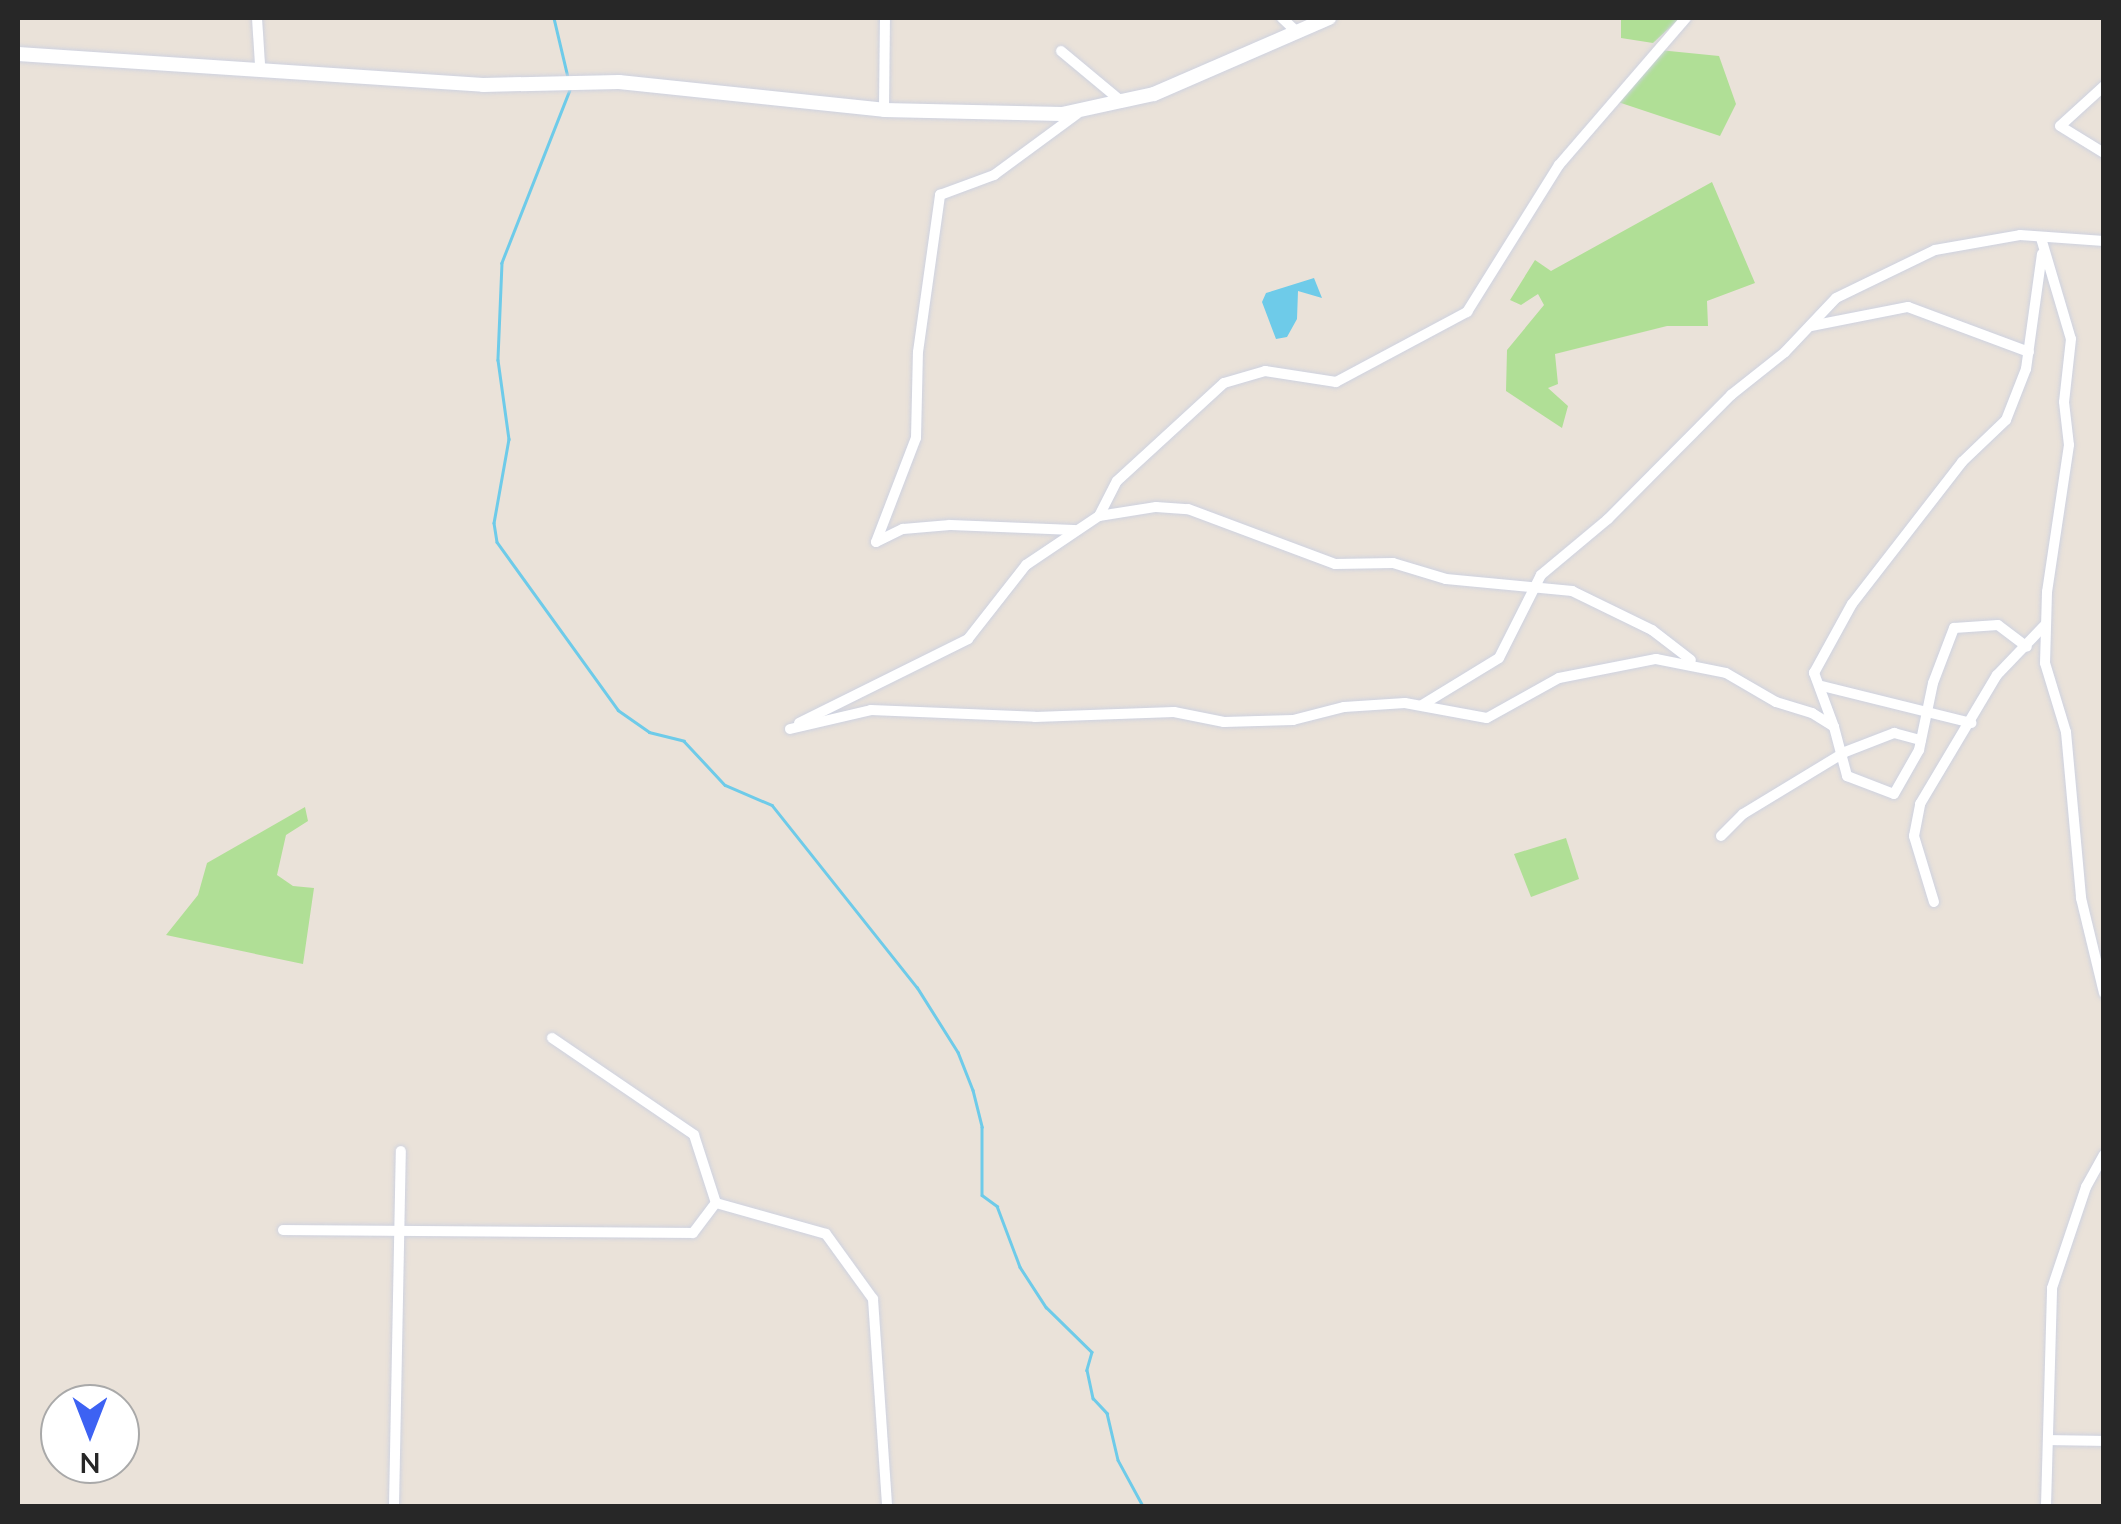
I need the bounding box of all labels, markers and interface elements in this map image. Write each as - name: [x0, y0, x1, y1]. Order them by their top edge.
- north arrow: [40, 1384, 140, 1484]
- text: N: [80, 1443, 100, 1481]

